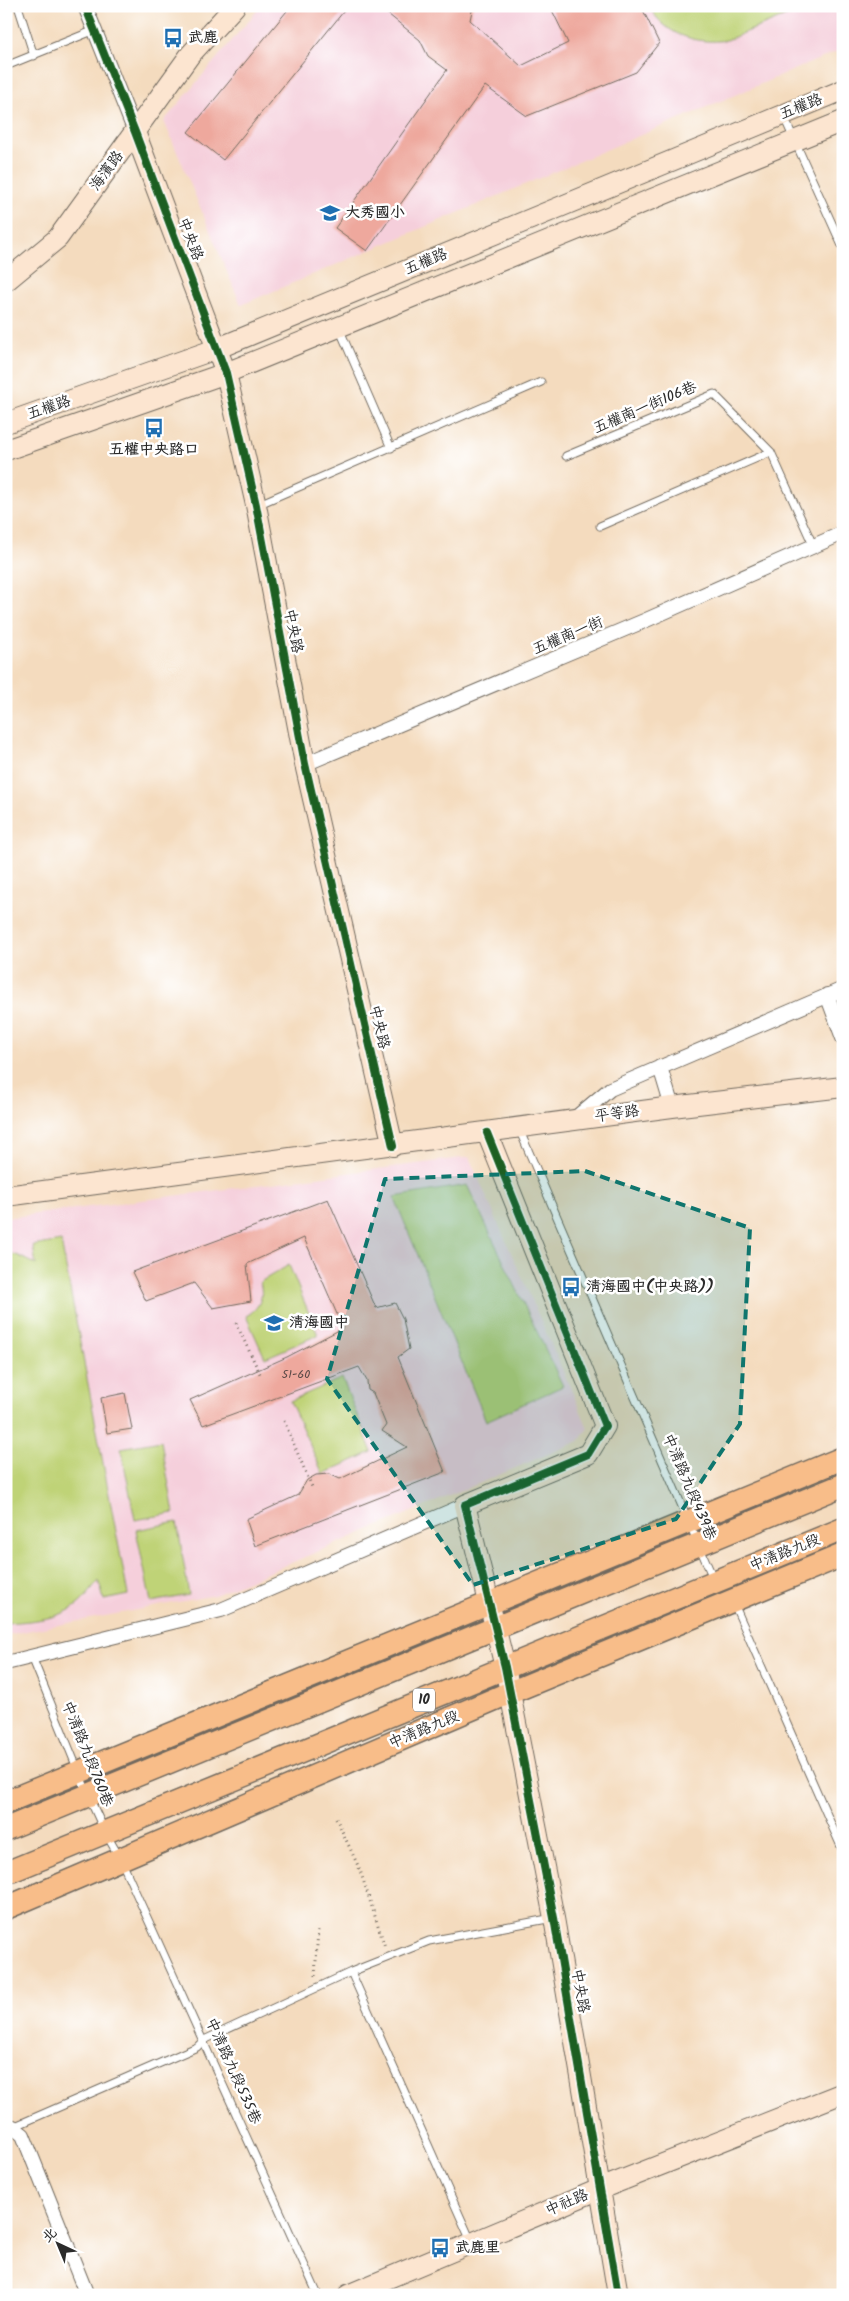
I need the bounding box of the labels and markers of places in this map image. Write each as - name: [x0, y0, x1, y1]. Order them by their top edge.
- place label: 武鹿: [188, 26, 218, 50]
- bus stop icon: 武鹿: [162, 27, 184, 49]
- place label: 大秀國小: [345, 201, 405, 225]
- school or university icon: 大秀國小: [319, 202, 341, 224]
- bus stop icon: 五權中央路口: [143, 417, 165, 439]
- place label: 五權中央路口: [109, 438, 199, 462]
- place label: 清海國中(中央路)): [586, 1275, 714, 1299]
- bus stop icon: 清海國中(中央路)): [560, 1276, 582, 1298]
- place label: 清海國中: [289, 1311, 349, 1335]
- school or university icon: 清海國中: [263, 1312, 285, 1334]
- place label: 武鹿里: [455, 2236, 500, 2260]
- bus stop icon: 武鹿里: [429, 2237, 451, 2259]

